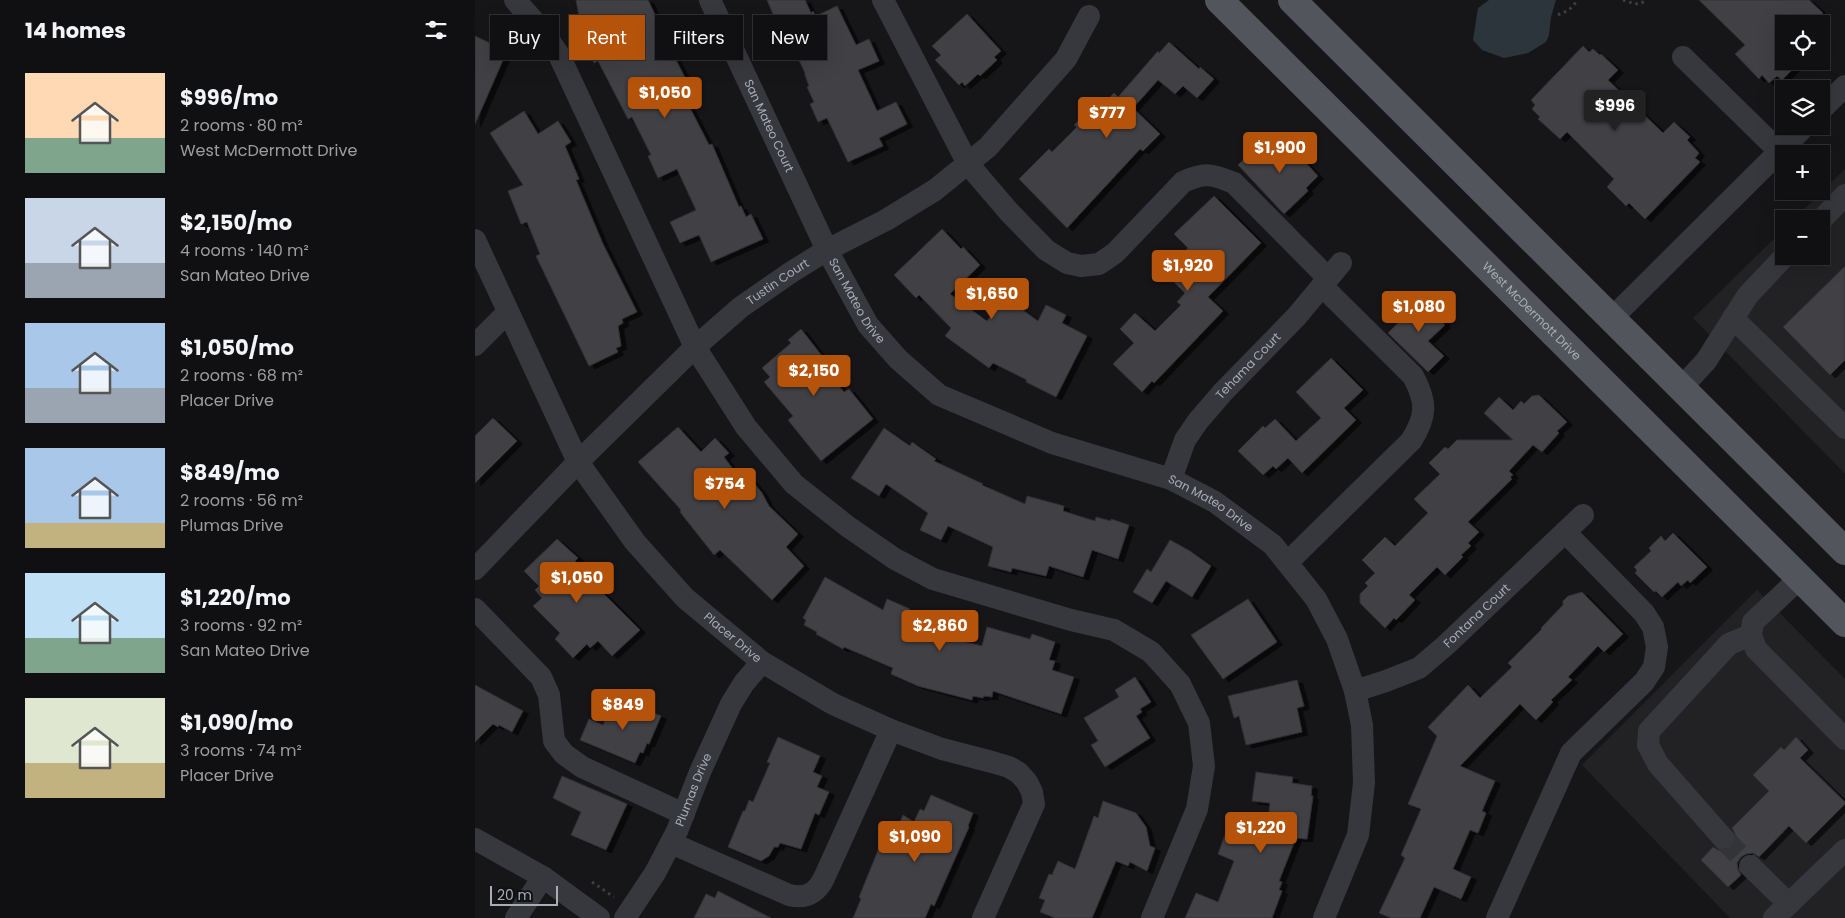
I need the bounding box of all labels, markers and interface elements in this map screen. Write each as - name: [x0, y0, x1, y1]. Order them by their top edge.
- chip: Buy: [490, 15, 559, 60]
- chip: Rent: [569, 15, 645, 60]
- chip: Filters: [655, 15, 743, 60]
- chip: New: [753, 15, 827, 60]
- map controls: [1775, 15, 1830, 265]
- button: locate: [1775, 15, 1830, 70]
- text: 14 homes: [25, 16, 126, 45]
- icon: filters: [422, 16, 450, 44]
- pin: $1,050: [624, 76, 706, 119]
- street label: San Mateo Court: [740, 76, 798, 175]
- button: layers: [1775, 80, 1830, 135]
- text: $1,050: [639, 81, 691, 104]
- text: $996/mo: [180, 83, 278, 112]
- pin: $996: [1585, 90, 1645, 132]
- icon: home: [65, 93, 125, 153]
- text: $996: [1595, 94, 1635, 117]
- pin: $777: [1077, 96, 1137, 139]
- text: $777: [1089, 101, 1125, 124]
- text: 2 rooms · 80 m²: [180, 114, 303, 137]
- pin: $1,900: [1239, 132, 1321, 174]
- text: $1,900: [1254, 136, 1306, 159]
- text: West McDermott Drive: [180, 139, 357, 162]
- button: +: [1775, 145, 1830, 200]
- text: $2,150/mo: [180, 208, 292, 237]
- button: −: [1775, 210, 1830, 265]
- icon: home: [65, 218, 125, 278]
- text: 4 rooms · 140 m²: [180, 239, 309, 262]
- pin: $1,920: [1147, 250, 1229, 292]
- street label: Tustin Court: [743, 254, 812, 309]
- text: $1,920: [1163, 254, 1213, 277]
- street label: San Mateo Drive: [825, 255, 889, 347]
- street label: West McDermott Drive: [1479, 258, 1585, 364]
- text: San Mateo Drive: [180, 264, 310, 287]
- pin: $1,650: [951, 278, 1033, 320]
- text: $1,650: [966, 282, 1018, 305]
- pin: $1,080: [1378, 290, 1460, 333]
- text: $1,080: [1393, 295, 1445, 318]
- street label: Tehama Court: [1211, 329, 1284, 403]
- text: $1,050/mo: [180, 333, 294, 362]
- icon: home: [65, 343, 125, 403]
- pin: $2,150: [773, 354, 855, 397]
- text: $2,150: [788, 359, 840, 382]
- text: 2 rooms · 68 m²: [180, 364, 303, 387]
- text: Placer Drive: [180, 389, 274, 412]
- text: $849/mo: [180, 458, 280, 487]
- icon: home: [65, 468, 125, 528]
- pin: $754: [695, 468, 755, 510]
- street label: San Mateo Drive: [1165, 470, 1257, 536]
- text: $754: [705, 472, 745, 495]
- text: 2 rooms · 56 m²: [180, 489, 303, 512]
- text: Plumas Drive: [180, 514, 283, 537]
- pin: $1,050: [536, 562, 618, 604]
- text: $1,050: [551, 566, 603, 589]
- street label: Fontana Court: [1439, 579, 1514, 651]
- text: $1,220/mo: [180, 583, 291, 612]
- icon: home: [65, 593, 125, 653]
- street label: Placer Drive: [700, 608, 766, 666]
- pin: $2,860: [899, 610, 981, 652]
- text: 3 rooms · 92 m²: [180, 614, 302, 637]
- text: $2,860: [912, 614, 968, 637]
- text: San Mateo Drive: [180, 639, 310, 662]
- pin: $849: [593, 688, 653, 731]
- text: $849: [602, 693, 644, 716]
- text: $1,090/mo: [180, 708, 293, 737]
- icon: home: [65, 718, 125, 778]
- text: 3 rooms · 74 m²: [180, 739, 302, 762]
- street label: Plumas Drive: [671, 750, 716, 829]
- text: Placer Drive: [180, 764, 274, 787]
- pin: $1,220: [1220, 812, 1302, 854]
- text: $1,220: [1236, 816, 1286, 839]
- pin: $1,090: [874, 820, 956, 863]
- text: $1,090: [889, 825, 941, 848]
- scale bar: [490, 883, 557, 906]
- text: 20 m: [497, 885, 532, 905]

